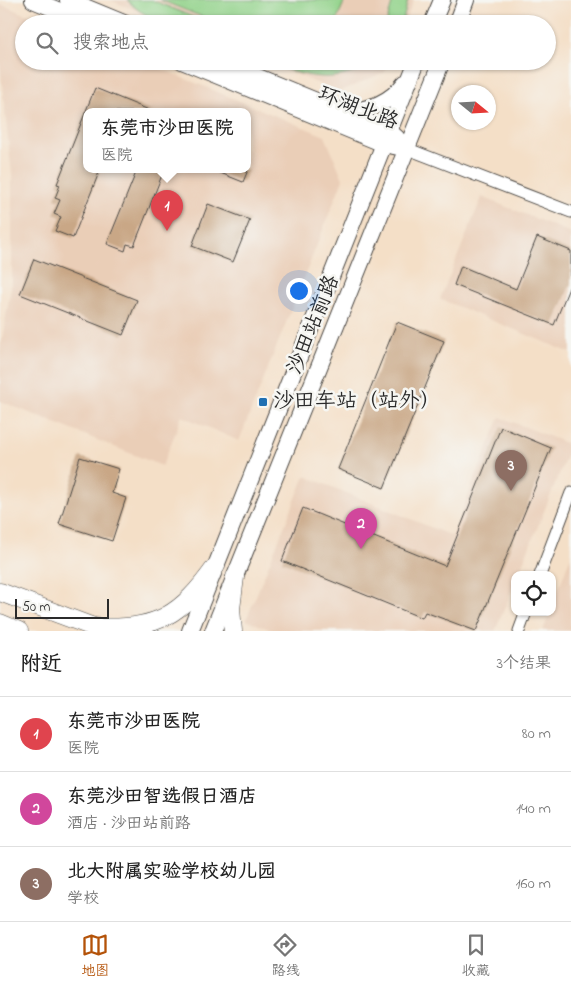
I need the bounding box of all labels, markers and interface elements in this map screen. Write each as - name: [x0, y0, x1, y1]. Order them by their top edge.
- search box: [15, 15, 556, 70]
- icon: search: [33, 29, 61, 57]
- text: 搜索地点: [73, 30, 149, 57]
- street label: 环湖北路: [313, 80, 403, 138]
- north arrow: [451, 85, 496, 130]
- popup: [83, 108, 251, 173]
- text: 东莞市沙田医院: [100, 116, 234, 143]
- text: 医院: [100, 144, 133, 168]
- pin: 1: [151, 190, 183, 231]
- street label: 沙田站前路: [280, 271, 348, 379]
- your location: [286, 278, 312, 304]
- place label: 沙田车站（站外）: [273, 387, 441, 417]
- marker: 沙田车站（站外）: [257, 396, 269, 408]
- pin: 3: [495, 450, 527, 491]
- pin: 2: [345, 508, 377, 549]
- map controls: [511, 571, 556, 616]
- button: locate: [511, 571, 556, 616]
- scale bar: [15, 596, 109, 619]
- text: 50 m: [22, 597, 50, 618]
- text: 附近: [20, 650, 62, 680]
- text: 3个结果: [496, 652, 551, 676]
- text: 东莞市沙田医院: [67, 709, 200, 736]
- text: 1: [33, 722, 39, 746]
- text: 80 m: [522, 722, 551, 746]
- text: 医院: [67, 737, 99, 761]
- text: 东莞沙田智选假日酒店: [67, 784, 257, 811]
- text: 2: [32, 797, 40, 821]
- text: 140 m: [516, 797, 551, 821]
- text: 酒店 · 沙田站前路: [67, 812, 190, 836]
- text: 北大附属实验学校幼儿园: [67, 859, 276, 886]
- text: 3: [33, 872, 39, 896]
- text: 160 m: [516, 872, 551, 896]
- text: 学校: [67, 887, 99, 911]
- tab: 地图: [81, 931, 109, 982]
- tab: 路线: [271, 931, 299, 982]
- tab: 收藏: [462, 931, 490, 982]

